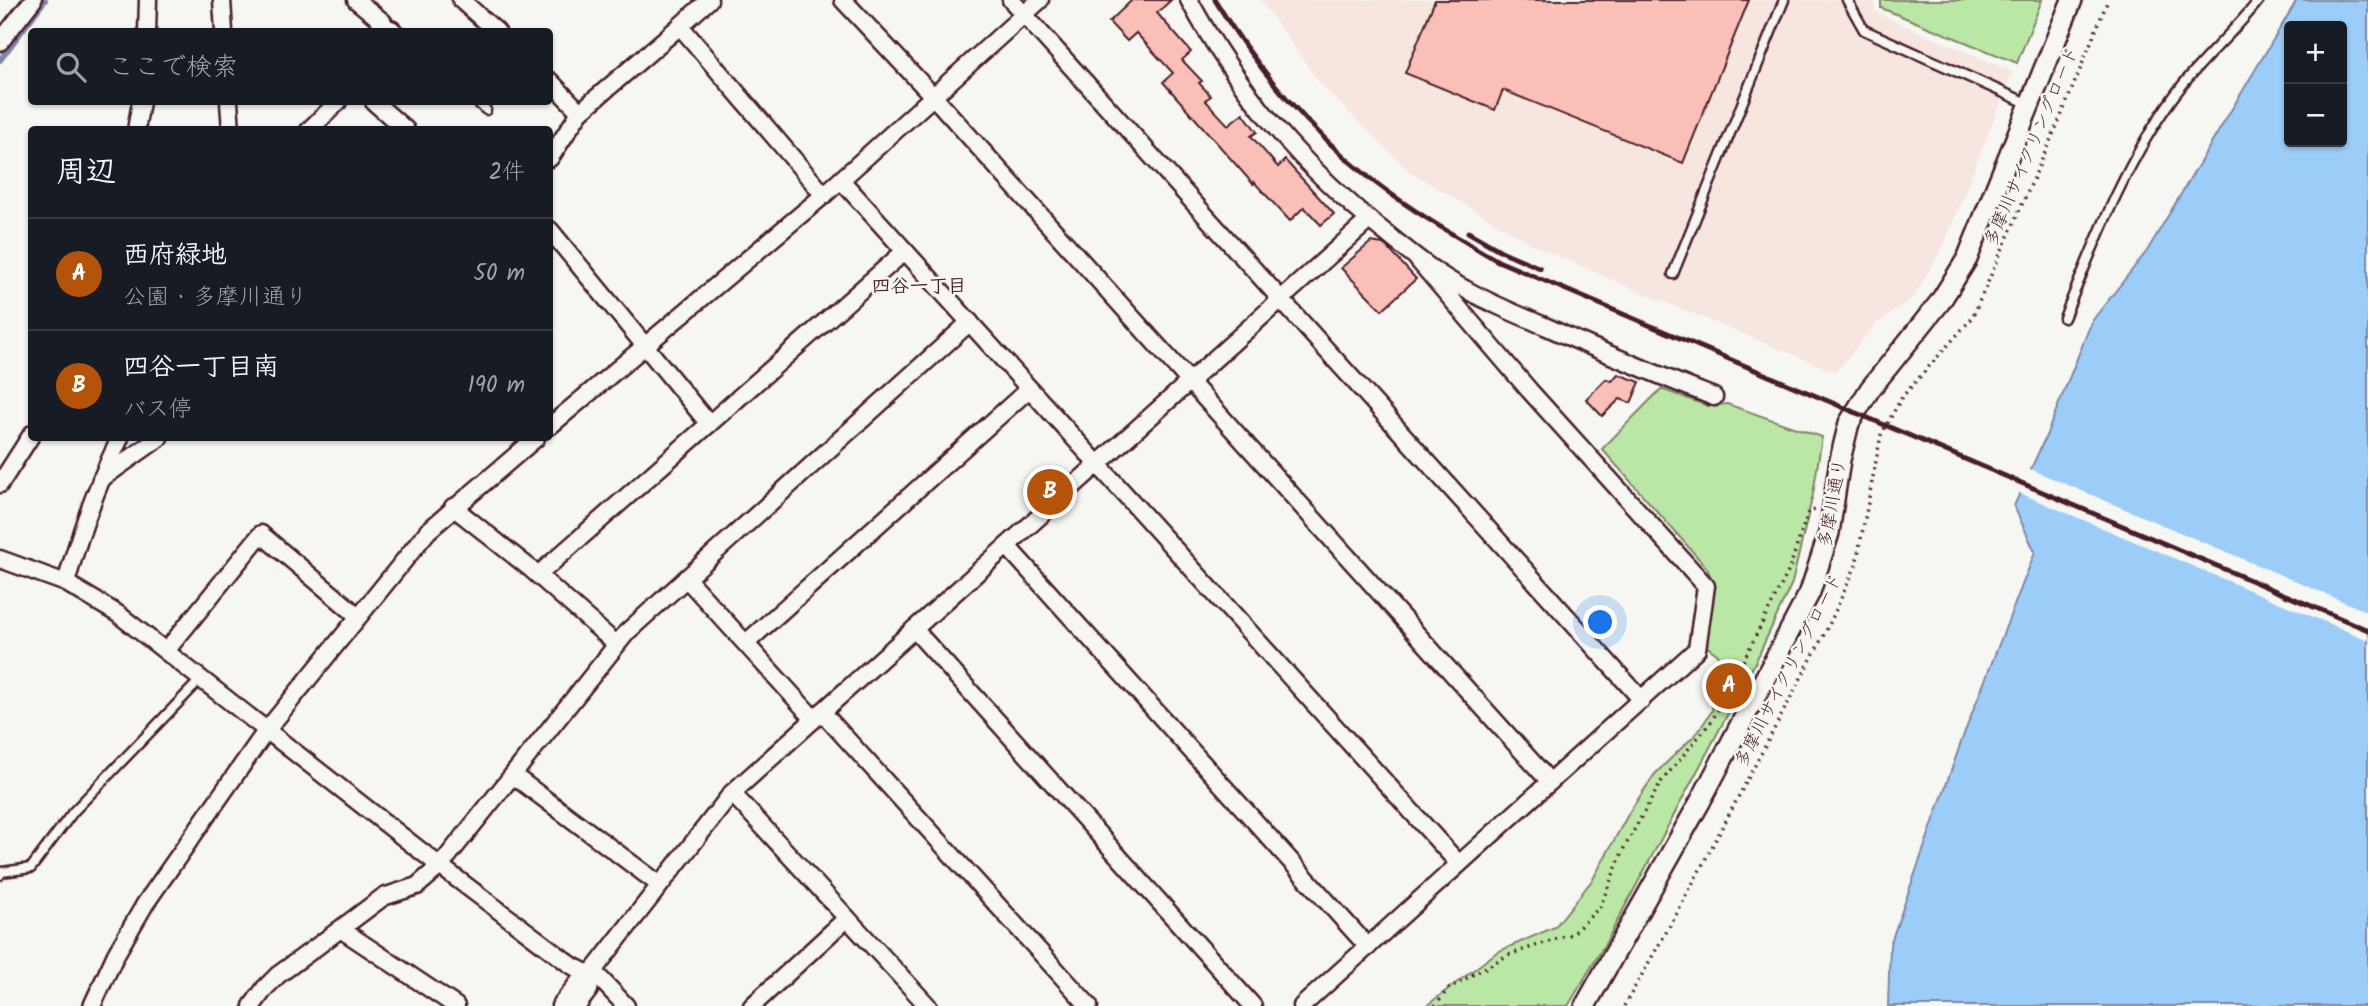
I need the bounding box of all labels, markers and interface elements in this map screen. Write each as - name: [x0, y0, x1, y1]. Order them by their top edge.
- map controls: [2284, 21, 2347, 147]
- button: +: [2284, 21, 2347, 84]
- search box: [28, 28, 553, 105]
- street label: 多摩川サイクリングロード: [1977, 42, 2088, 251]
- text: ここで検索: [108, 47, 238, 89]
- icon: search: [52, 48, 90, 86]
- button: −: [2284, 84, 2347, 147]
- text: 周辺: [56, 149, 116, 197]
- text: 2件: [489, 155, 525, 191]
- text: 西府緑地: [123, 235, 227, 277]
- text: A: [72, 256, 86, 292]
- text: 50 m: [474, 256, 525, 292]
- district label: 四谷一丁目: [871, 272, 967, 302]
- text: 公園 · 多摩川通り: [123, 280, 308, 316]
- text: 四谷一丁目南: [123, 347, 279, 389]
- text: B: [72, 368, 86, 404]
- text: 190 m: [468, 368, 525, 404]
- text: バス停: [123, 392, 192, 428]
- street label: 多摩川通り: [1811, 456, 1856, 550]
- pin: B: [1027, 466, 1073, 518]
- street label: 多摩川サイクリングロード: [1728, 569, 1851, 773]
- your location: [1583, 605, 1617, 639]
- pin: A: [1706, 660, 1752, 712]

